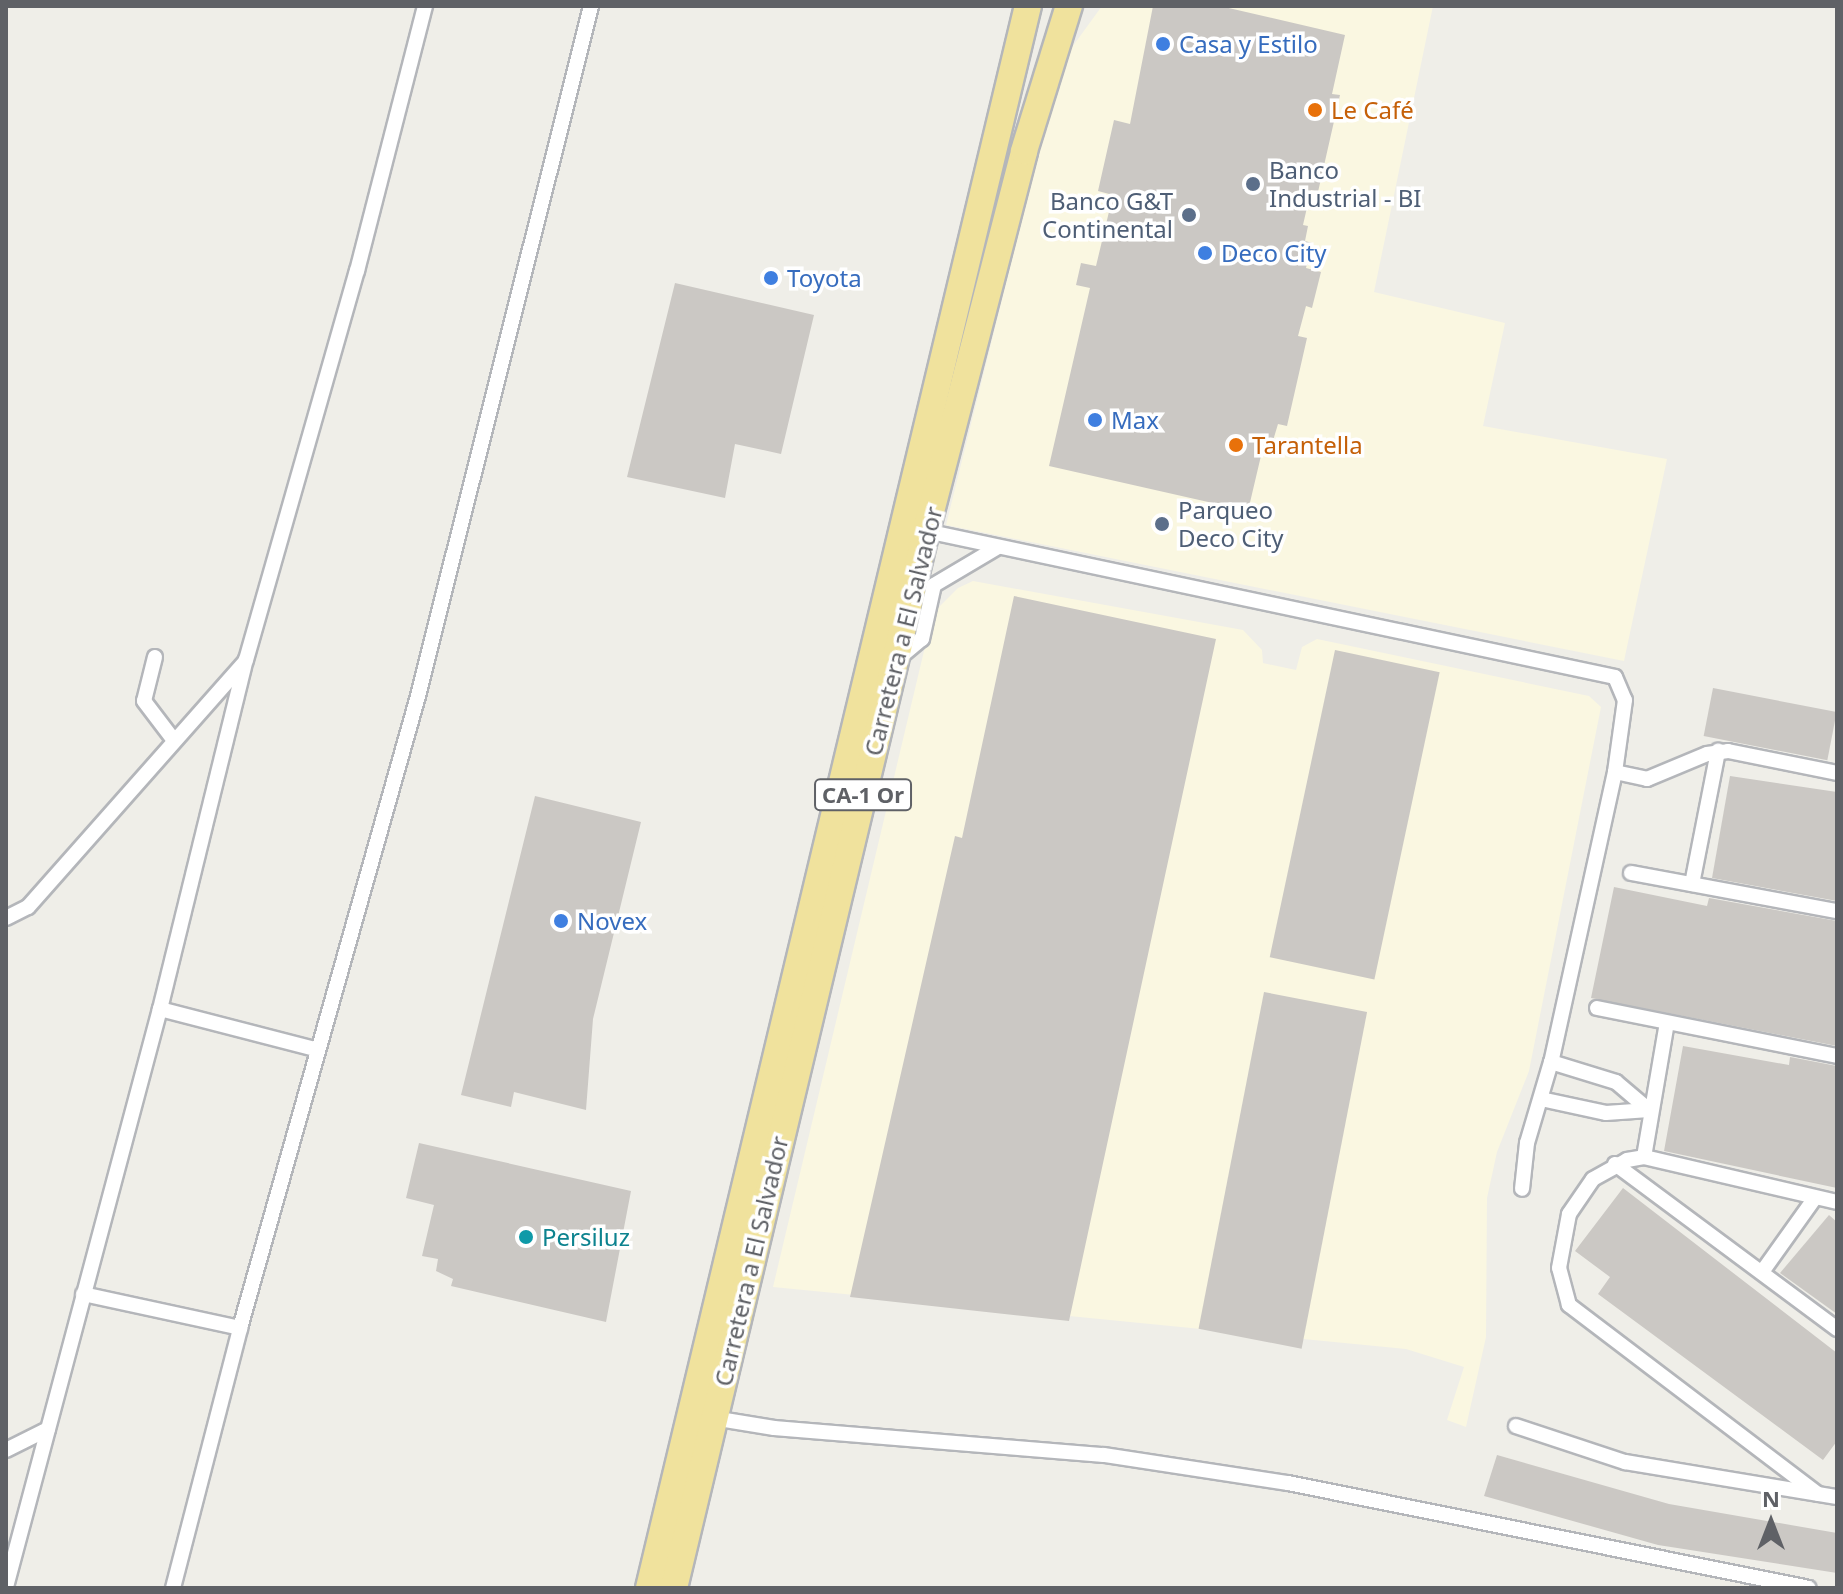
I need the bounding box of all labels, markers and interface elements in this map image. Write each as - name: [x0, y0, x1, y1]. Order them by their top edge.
- place label: Casa y Estilo: [1179, 30, 1318, 58]
- marker: Casa y Estilo: [1154, 35, 1172, 53]
- place label: Le Café: [1331, 96, 1414, 124]
- marker: Le Café: [1306, 101, 1324, 119]
- place label: Banco Industrial - BI: [1269, 156, 1421, 212]
- marker: Banco Industrial - BI: [1244, 175, 1262, 193]
- place label: Banco G&T Continental: [1042, 187, 1173, 243]
- marker: Banco G&T Continental: [1180, 206, 1198, 224]
- place label: Deco City: [1221, 239, 1327, 267]
- marker: Deco City: [1196, 244, 1214, 262]
- place label: Toyota: [787, 264, 862, 292]
- marker: Toyota: [762, 269, 780, 287]
- place label: Max: [1111, 406, 1159, 434]
- marker: Max: [1086, 411, 1104, 429]
- place label: Tarantella: [1252, 431, 1363, 459]
- marker: Tarantella: [1227, 436, 1245, 454]
- place label: Parqueo Deco City: [1178, 496, 1284, 552]
- street label: Carretera a El Salvador: [858, 503, 948, 759]
- marker: Parqueo Deco City: [1153, 515, 1171, 533]
- road number: CA-1 Or: [813, 777, 913, 813]
- place label: Novex: [577, 907, 647, 935]
- marker: Novex: [552, 912, 570, 930]
- street label: Carretera a El Salvador: [708, 1133, 794, 1389]
- place label: Persiluz: [542, 1223, 630, 1251]
- marker: Persiluz: [517, 1228, 535, 1246]
- north arrow: [1731, 1482, 1811, 1562]
- text: N: [1762, 1483, 1780, 1513]

